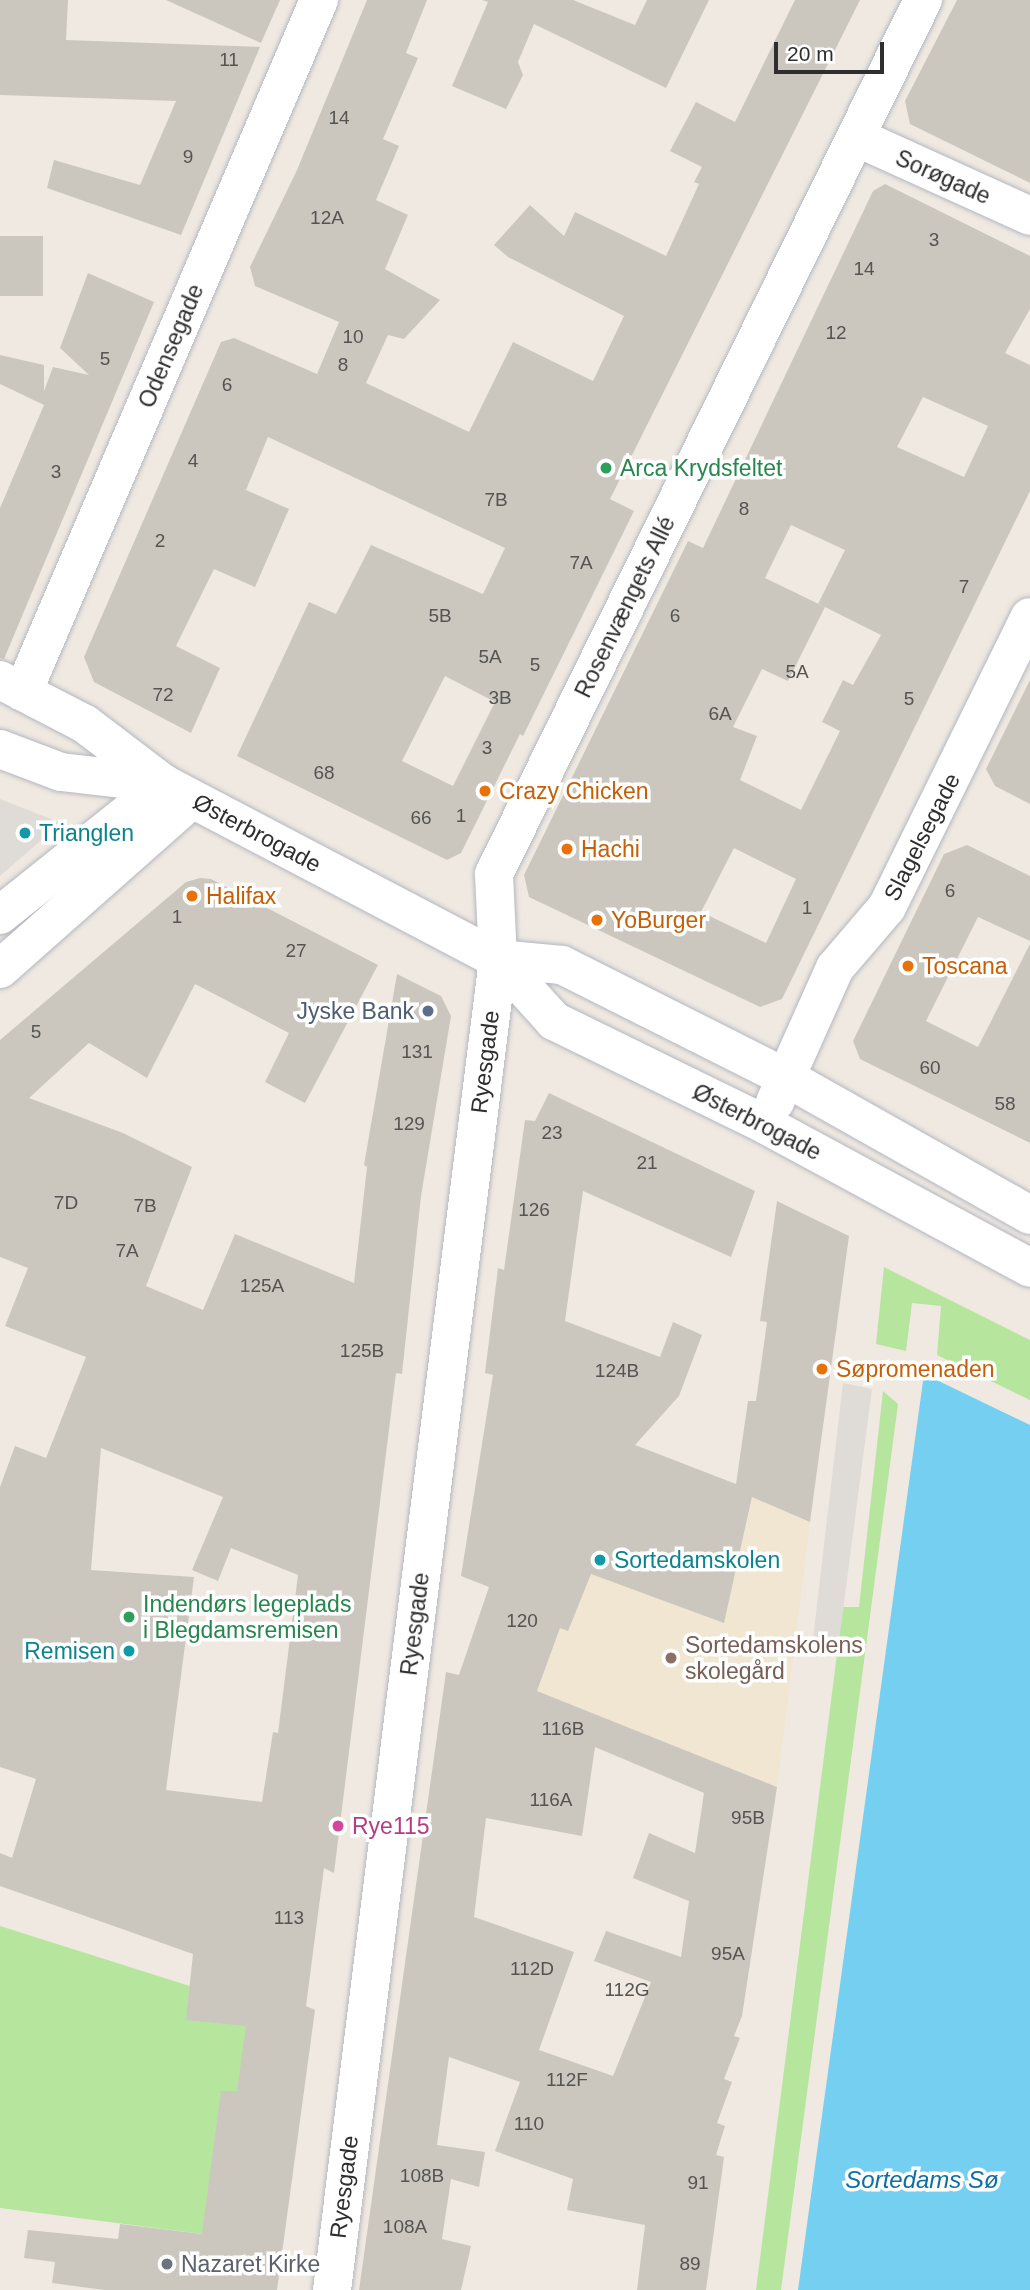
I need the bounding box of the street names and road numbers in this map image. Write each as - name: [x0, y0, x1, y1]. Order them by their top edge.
- street label: Sorøgade: [891, 144, 995, 210]
- street label: Odensegade: [133, 280, 209, 412]
- street label: Rosenvængets Allé: [569, 511, 681, 703]
- street label: Slagelsegade: [878, 769, 966, 905]
- street label: Østerbrogade: [188, 788, 326, 878]
- street label: Ryesgade: [465, 1009, 505, 1115]
- street label: Østerbrogade: [688, 1078, 826, 1166]
- street label: Ryesgade: [395, 1571, 435, 1677]
- street label: Ryesgade: [324, 2134, 364, 2240]

